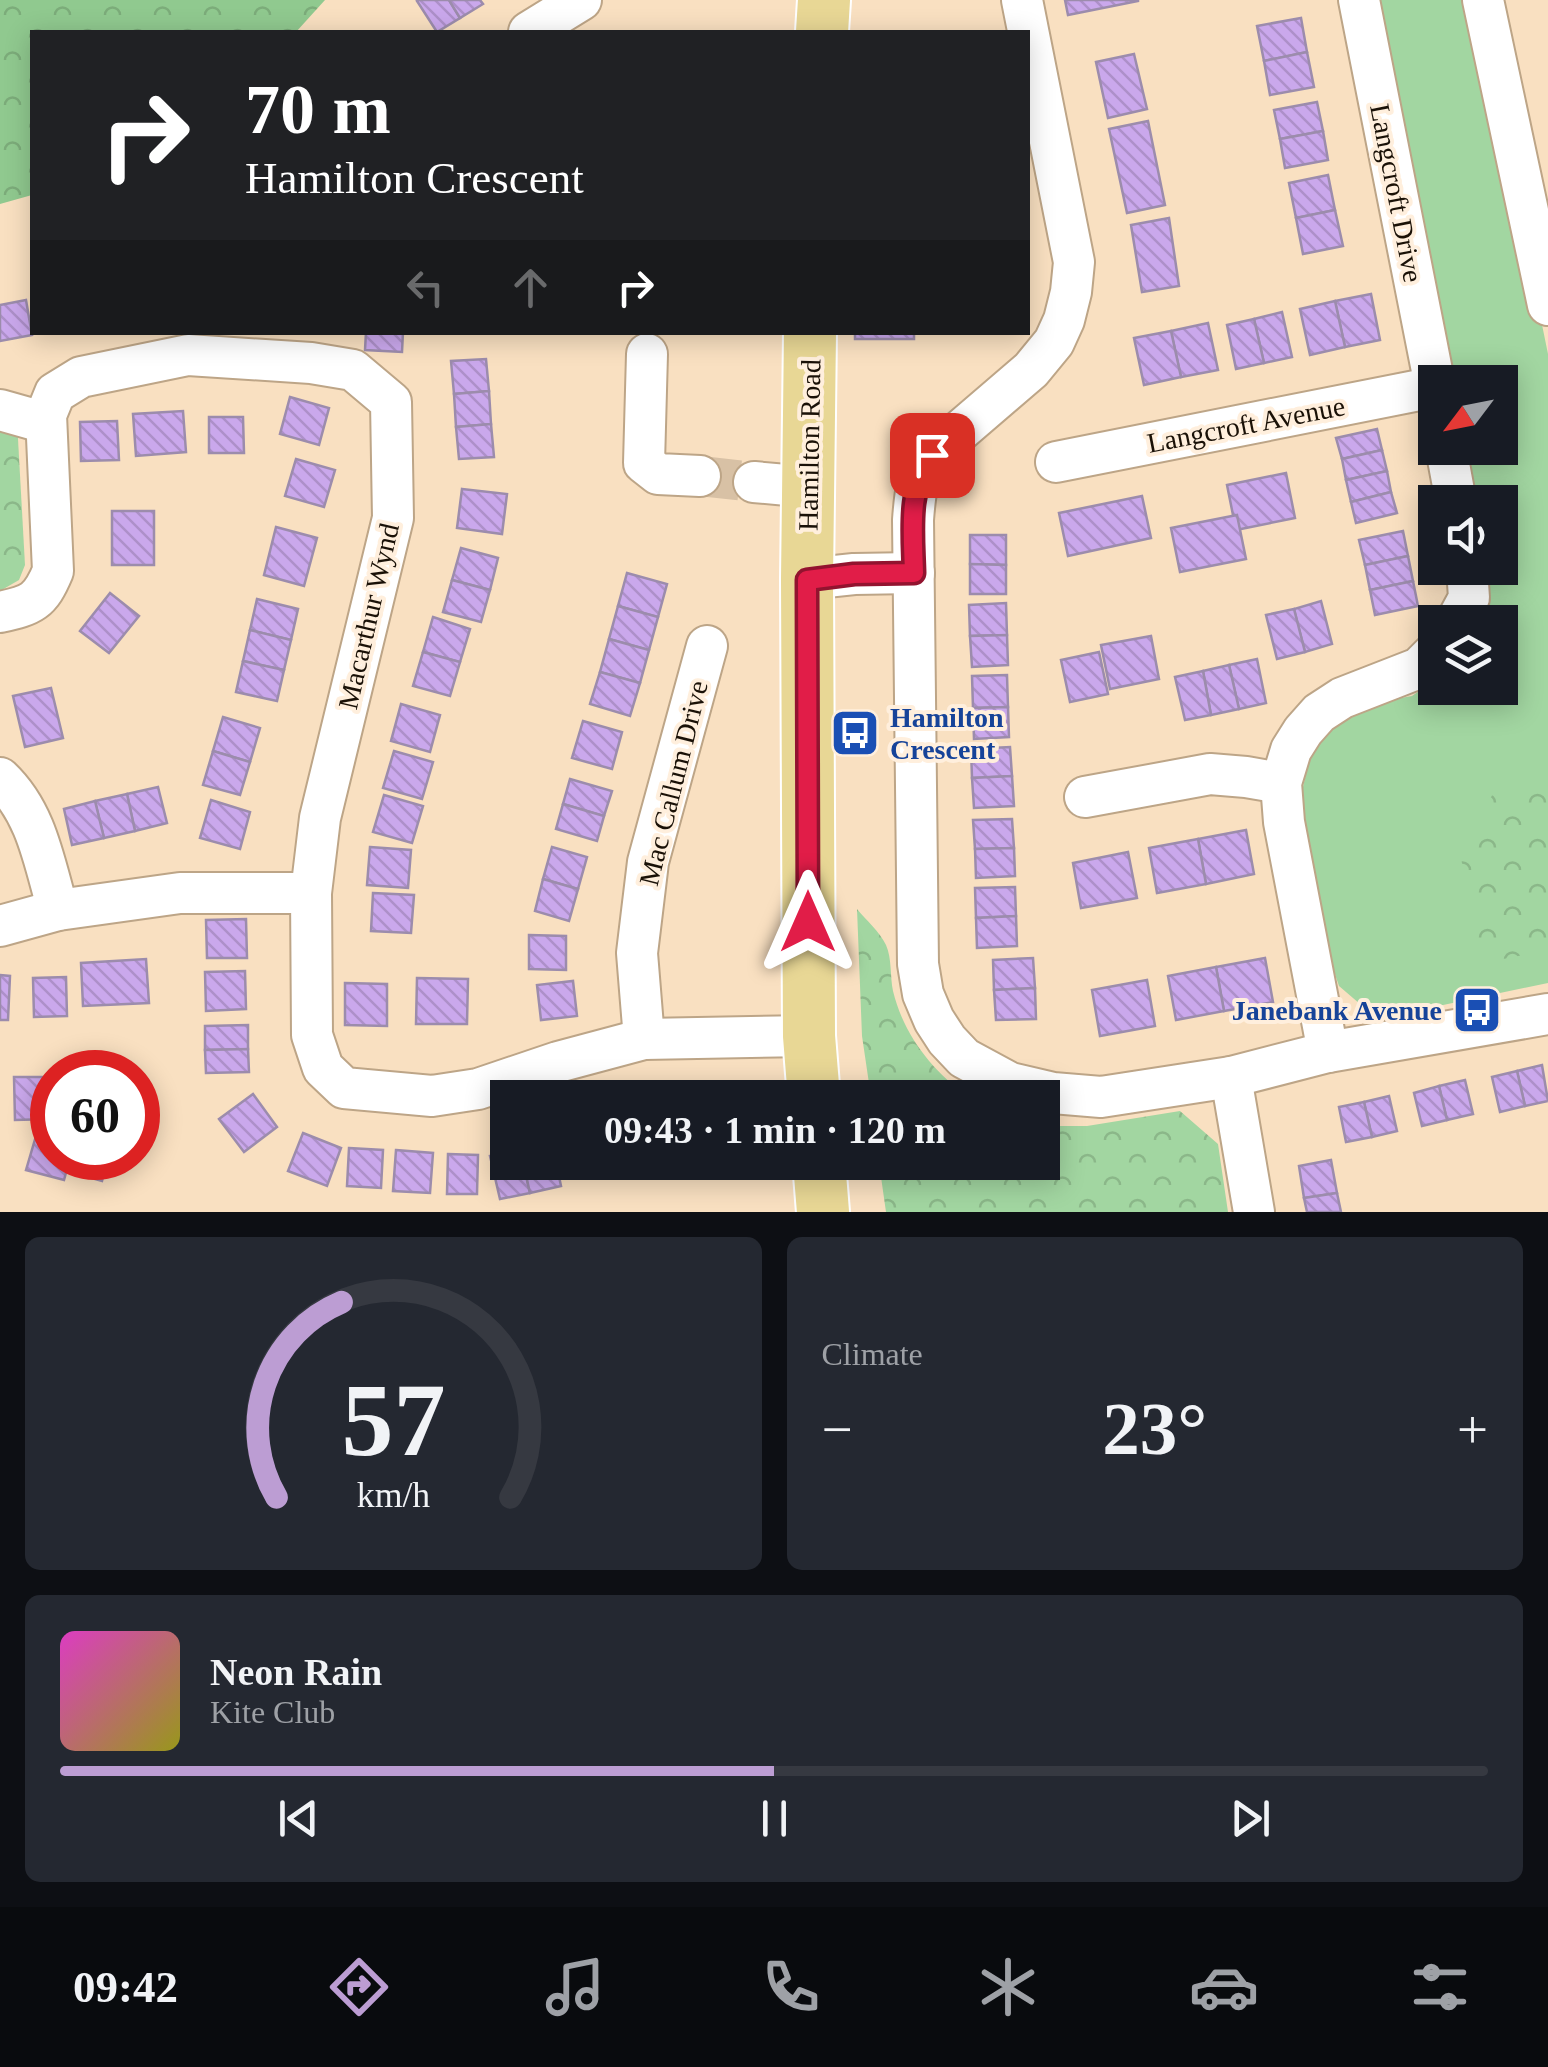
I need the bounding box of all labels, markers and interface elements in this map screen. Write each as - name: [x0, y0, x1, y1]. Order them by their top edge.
- icon: right: [80, 70, 210, 200]
- text: 70 m: [245, 71, 391, 148]
- street label: Langcroft Drive: [1364, 101, 1429, 285]
- text: Hamilton Crescent: [245, 153, 584, 203]
- icon: left: [398, 260, 453, 315]
- icon: ahead: [503, 260, 558, 315]
- icon: right: [608, 260, 663, 315]
- street label: Hamilton Road: [793, 359, 826, 531]
- north arrow: [1418, 365, 1518, 465]
- map controls: [1418, 365, 1518, 705]
- street label: Langcroft Avenue: [1145, 390, 1348, 459]
- pin: [890, 413, 975, 498]
- icon: arrive: [905, 428, 960, 483]
- button: sound: [1418, 485, 1518, 585]
- street label: Macarthur Wynd: [332, 520, 405, 712]
- button: layers: [1418, 605, 1518, 705]
- street label: Mac Callum Drive: [633, 678, 714, 889]
- place label: Hamilton Crescent: [890, 702, 1004, 765]
- bus stop icon: Hamilton Crescent: [829, 707, 881, 759]
- position arrow: [756, 870, 860, 974]
- bus stop icon: Janebank Avenue: [1451, 984, 1503, 1036]
- place label: Janebank Avenue: [1232, 995, 1442, 1026]
- speed limit sign: 60: [30, 1050, 160, 1180]
- text: 09:43 · 1 min · 120 m: [604, 1109, 946, 1151]
- text: Climate: [822, 1336, 923, 1372]
- text: 57: [341, 1362, 445, 1477]
- text: 23°: [1102, 1387, 1207, 1470]
- text: −: [822, 1399, 853, 1460]
- text: +: [1457, 1399, 1488, 1460]
- text: km/h: [357, 1475, 430, 1515]
- text: Neon Rain: [210, 1651, 382, 1693]
- text: Kite Club: [210, 1694, 335, 1730]
- icon: previous: [271, 1791, 326, 1846]
- icon: pause: [747, 1791, 802, 1846]
- icon: next: [1223, 1791, 1278, 1846]
- icon: directions: [324, 1952, 394, 2022]
- icon: music: [540, 1952, 610, 2022]
- icon: phone: [756, 1952, 826, 2022]
- icon: climate: [973, 1952, 1043, 2022]
- icon: car: [1189, 1952, 1259, 2022]
- icon: filters: [1405, 1952, 1475, 2022]
- text: 09:42: [73, 1962, 178, 2012]

